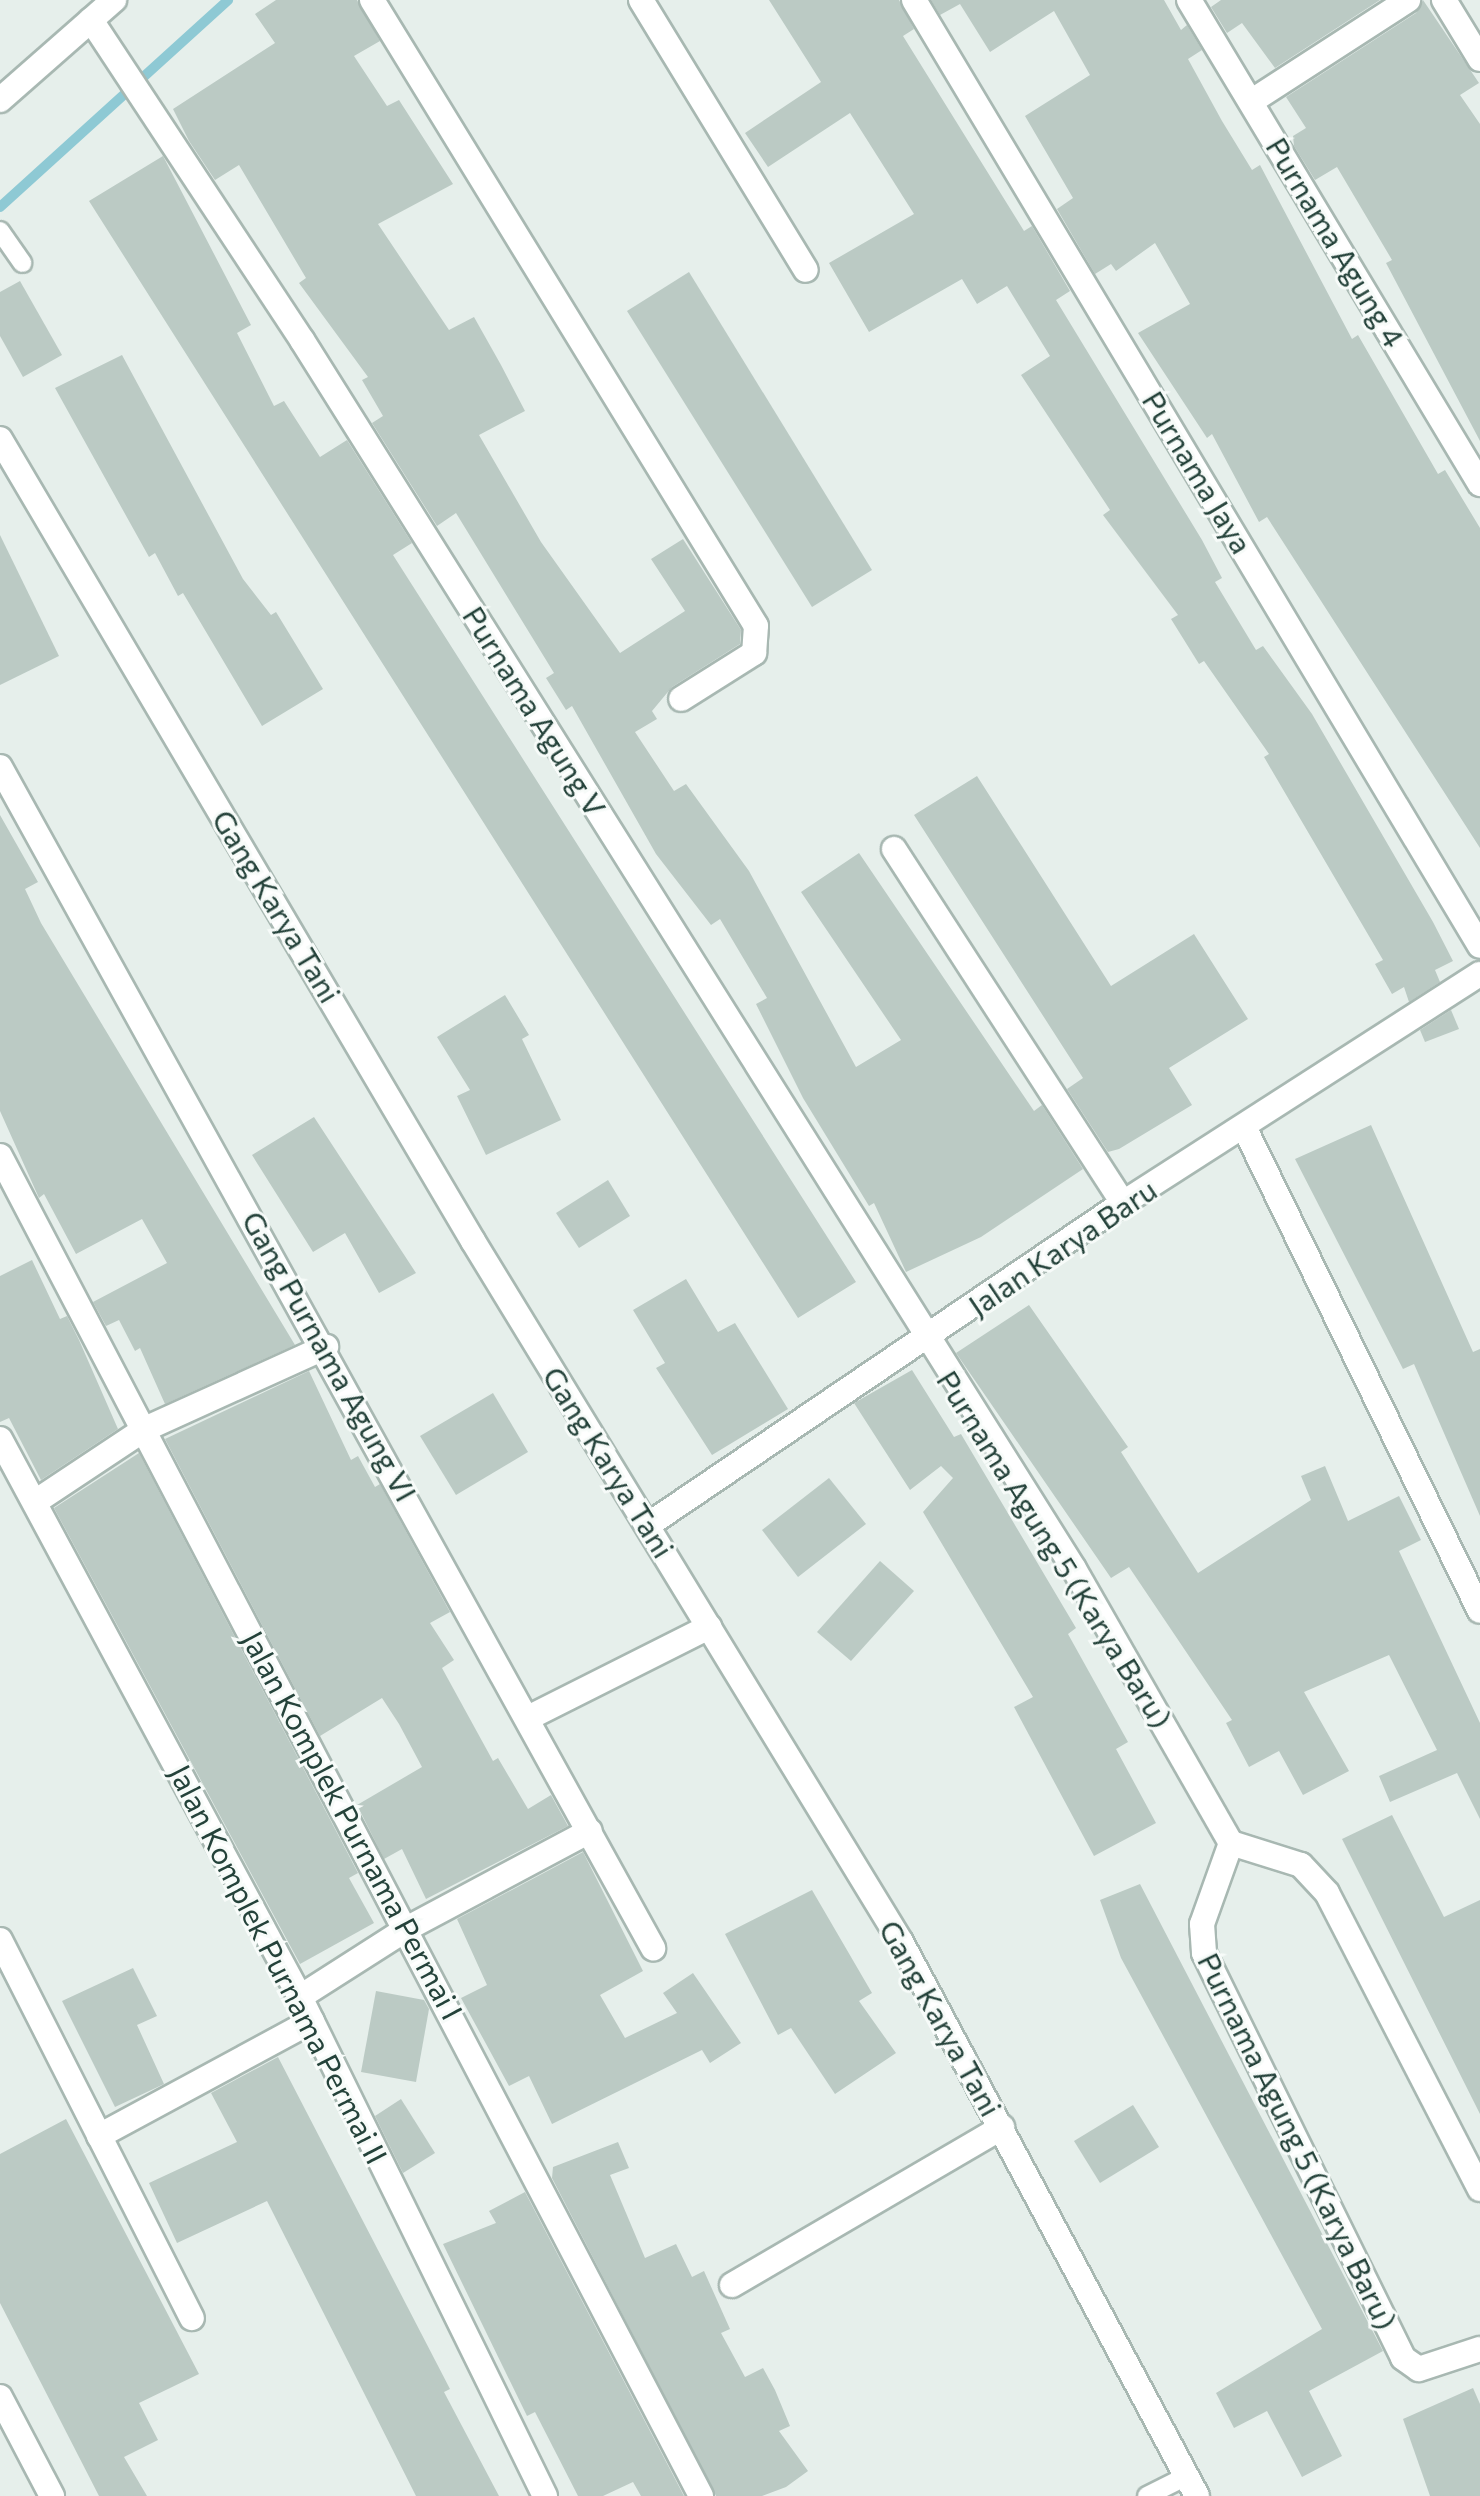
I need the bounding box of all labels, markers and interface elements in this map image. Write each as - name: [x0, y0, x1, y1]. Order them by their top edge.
- street label: Purnama Agung 4: [1259, 131, 1413, 353]
- street label: Purnama Jaya: [1135, 384, 1261, 560]
- street label: Purnama Agung V: [456, 599, 614, 823]
- street label: Gang Karya Tani: [205, 803, 349, 1009]
- street label: Jalan Karya Baru: [961, 1171, 1163, 1323]
- street label: Gang Purnama Agung VI: [235, 1205, 425, 1507]
- street label: Gang Karya Tani: [536, 1360, 682, 1564]
- street label: Purnama Agung 5 (Karya Baru): [930, 1364, 1180, 1734]
- street label: Jalan Komplek Purnama Permai I: [235, 1625, 471, 2025]
- street label: Jalan Komplek Purnama Permai II: [162, 1758, 396, 2170]
- street label: Gang Karya Tani: [872, 1914, 1010, 2122]
- street label: Purnama Agung 5 (Karya Baru): [1191, 1947, 1405, 2335]

